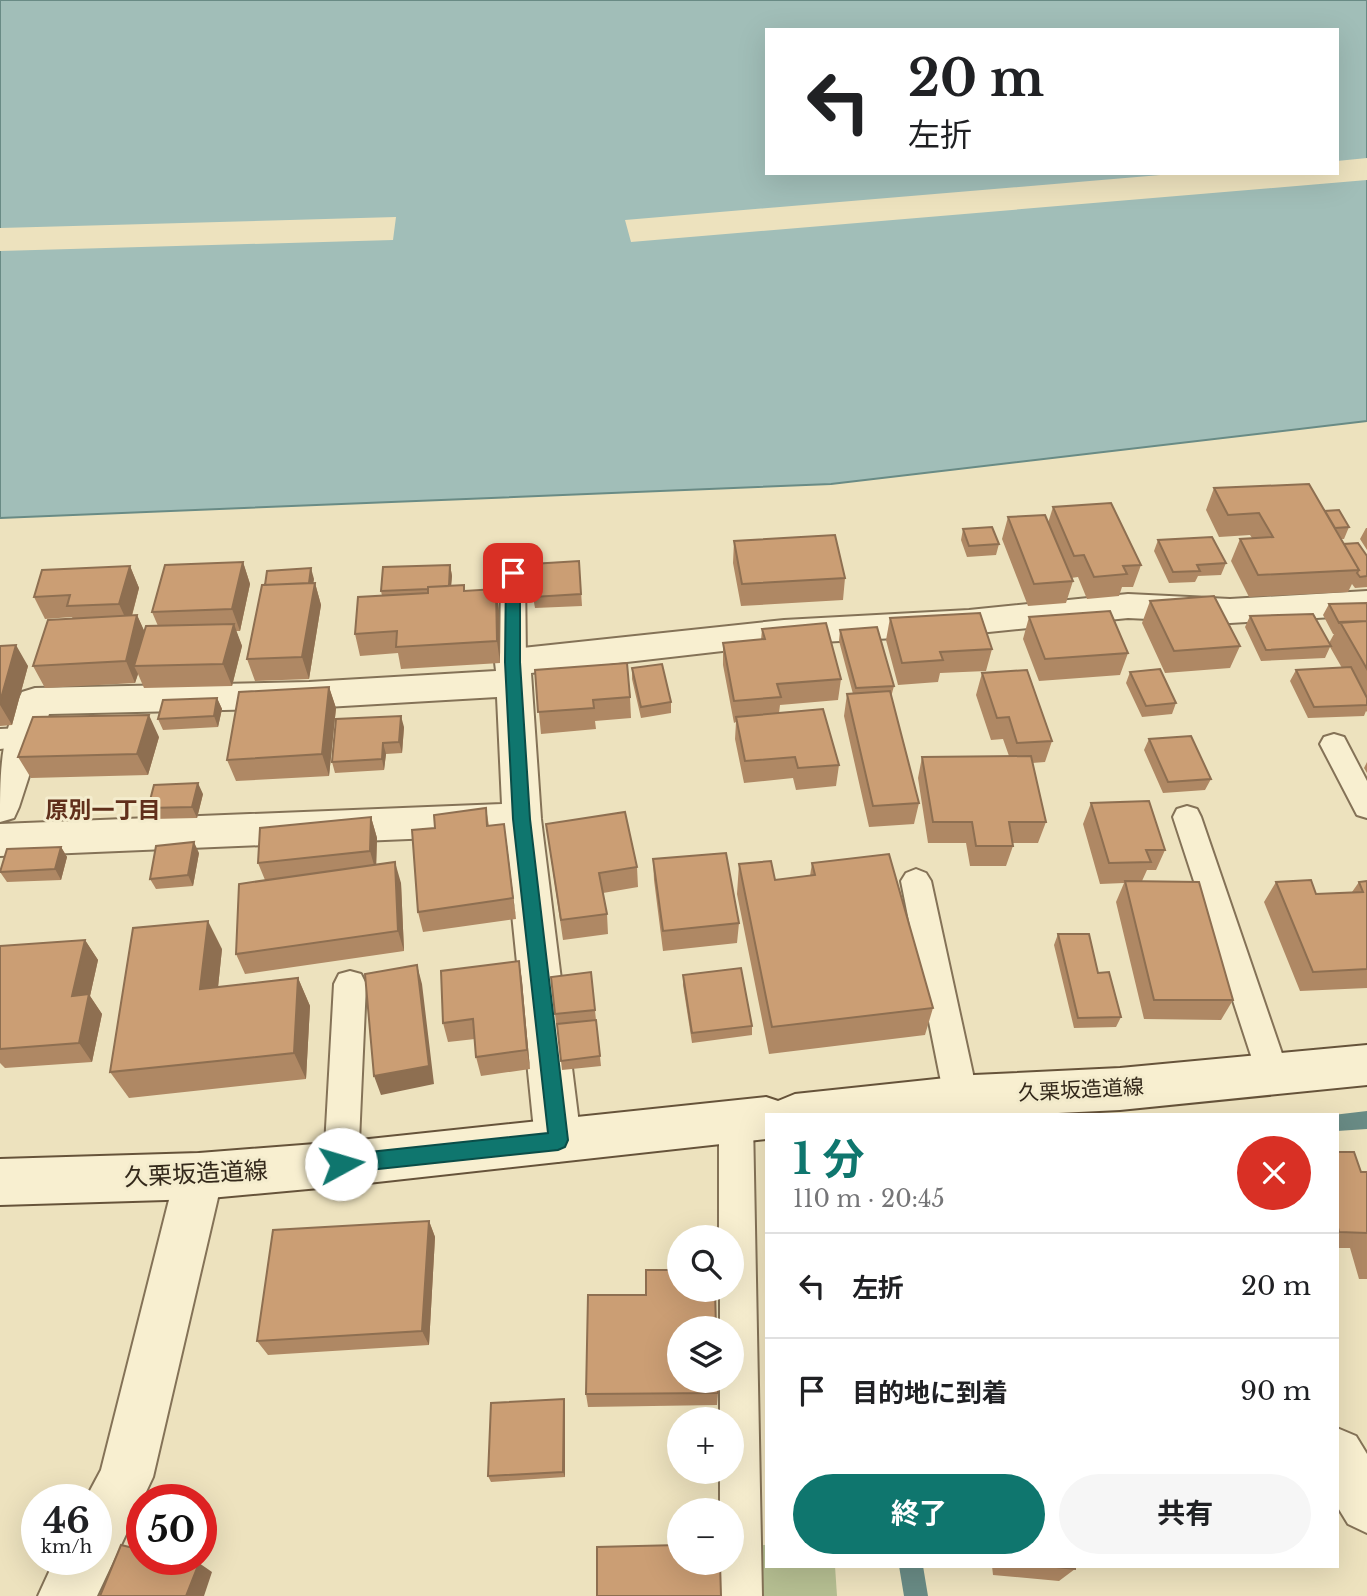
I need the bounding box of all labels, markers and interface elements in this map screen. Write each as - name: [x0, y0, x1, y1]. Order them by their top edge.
- text: 20 m: [908, 48, 1044, 109]
- icon: left: [793, 56, 884, 147]
- text: 左折: [908, 115, 972, 155]
- pin: [483, 543, 543, 603]
- icon: arrive: [494, 554, 532, 592]
- district label: 原別一丁目: [46, 796, 161, 824]
- street label: 久栗坂造道線: [1017, 1074, 1145, 1106]
- position arrow: [304, 1127, 378, 1201]
- text: 1 分: [793, 1133, 864, 1185]
- button: close: [1237, 1136, 1311, 1210]
- street label: 久栗坂造道線: [123, 1155, 269, 1192]
- text: 110 m · 20:45: [793, 1185, 945, 1213]
- map controls: [667, 1225, 744, 1575]
- button: search: [667, 1225, 744, 1302]
- icon: left: [793, 1267, 831, 1305]
- text: 20 m: [1241, 1270, 1311, 1302]
- text: 左折: [852, 1272, 904, 1304]
- button: layers: [667, 1316, 744, 1393]
- icon: arrive: [793, 1372, 831, 1410]
- text: 90 m: [1240, 1375, 1311, 1407]
- text: 目的地に到着: [852, 1377, 1008, 1409]
- button: +: [667, 1407, 744, 1484]
- button: 終了: [793, 1474, 1045, 1554]
- button: 共有: [1059, 1474, 1311, 1554]
- speed limit sign: 50: [126, 1484, 217, 1575]
- button: −: [667, 1498, 744, 1575]
- text: 46: [43, 1499, 90, 1542]
- text: km/h: [41, 1536, 92, 1558]

